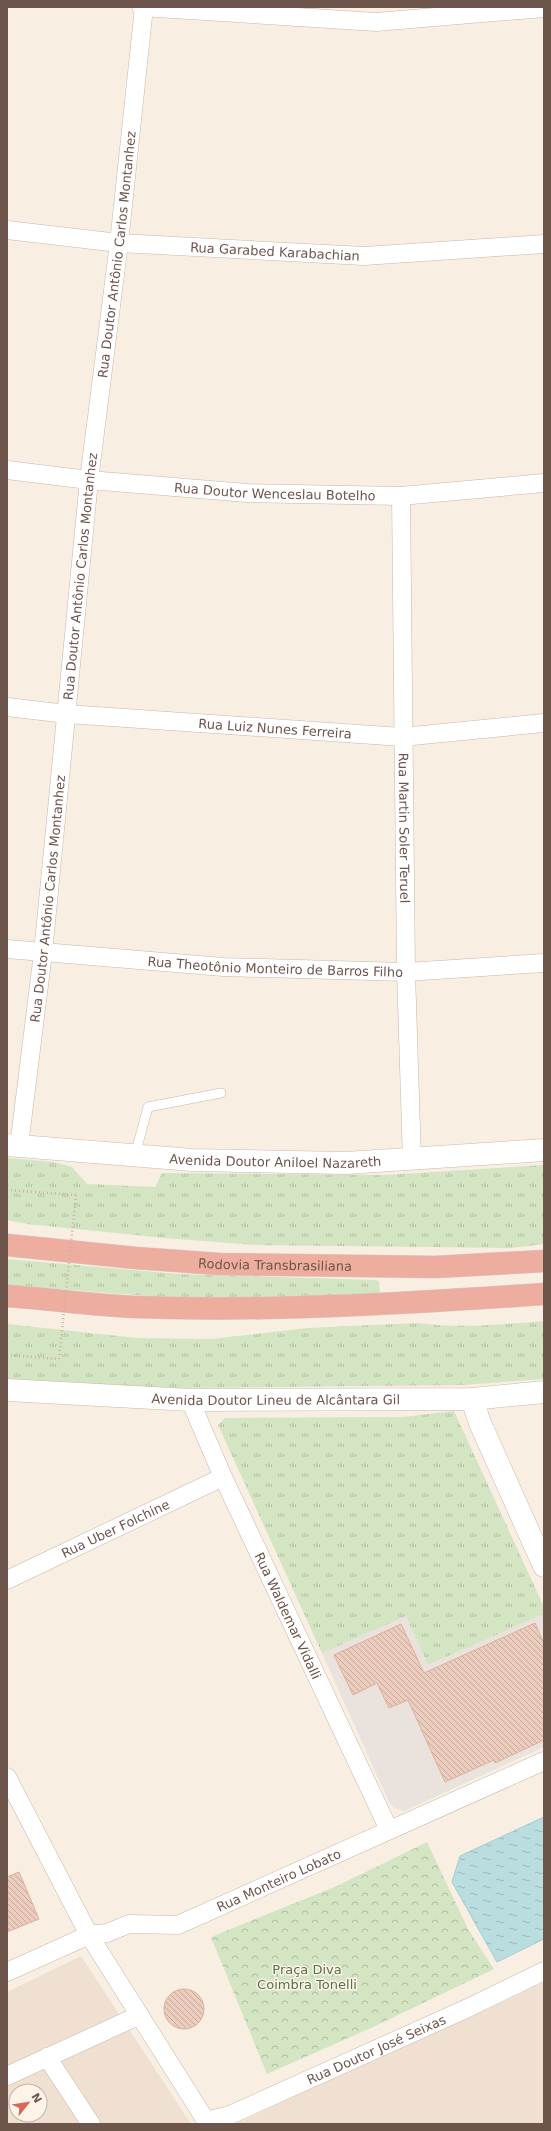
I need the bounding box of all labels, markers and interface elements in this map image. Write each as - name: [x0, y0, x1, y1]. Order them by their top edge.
- street label: Rua Doutor Antônio Carlos Montanhez: [94, 130, 138, 379]
- street label: Rua Garabed Karabachian: [190, 239, 360, 263]
- street label: Rua Doutor Antônio Carlos Montanhez: [60, 452, 100, 701]
- street label: Rua Doutor Wenceslau Botelho: [174, 480, 376, 503]
- street label: Rua Luiz Nunes Ferreira: [198, 716, 352, 741]
- street label: Rua Martin Soler Teruel: [396, 753, 413, 903]
- street label: Rua Doutor Antônio Carlos Montanhez: [27, 774, 68, 1023]
- street label: Rua Theotônio Monteiro de Barros Filho: [147, 953, 403, 979]
- street label: Avenida Doutor Aniloel Nazareth: [169, 1151, 382, 1171]
- street label: Rodovia Transbrasiliana: [198, 1255, 352, 1273]
- street label: Avenida Doutor Lineu de Alcântara Gil: [151, 1390, 400, 1408]
- street label: Rua Uber Folchine: [59, 1496, 172, 1561]
- street label: Rua Waldemar Vidalli: [252, 1550, 324, 1681]
- street label: Rua Monteiro Lobato: [214, 1846, 343, 1914]
- park label: Praça Diva Coimbra Tonelli: [257, 1962, 357, 1992]
- street label: Rua Doutor José Seixas: [304, 2011, 448, 2087]
- north arrow: [8, 2083, 48, 2123]
- text: N: [28, 2091, 44, 2105]

